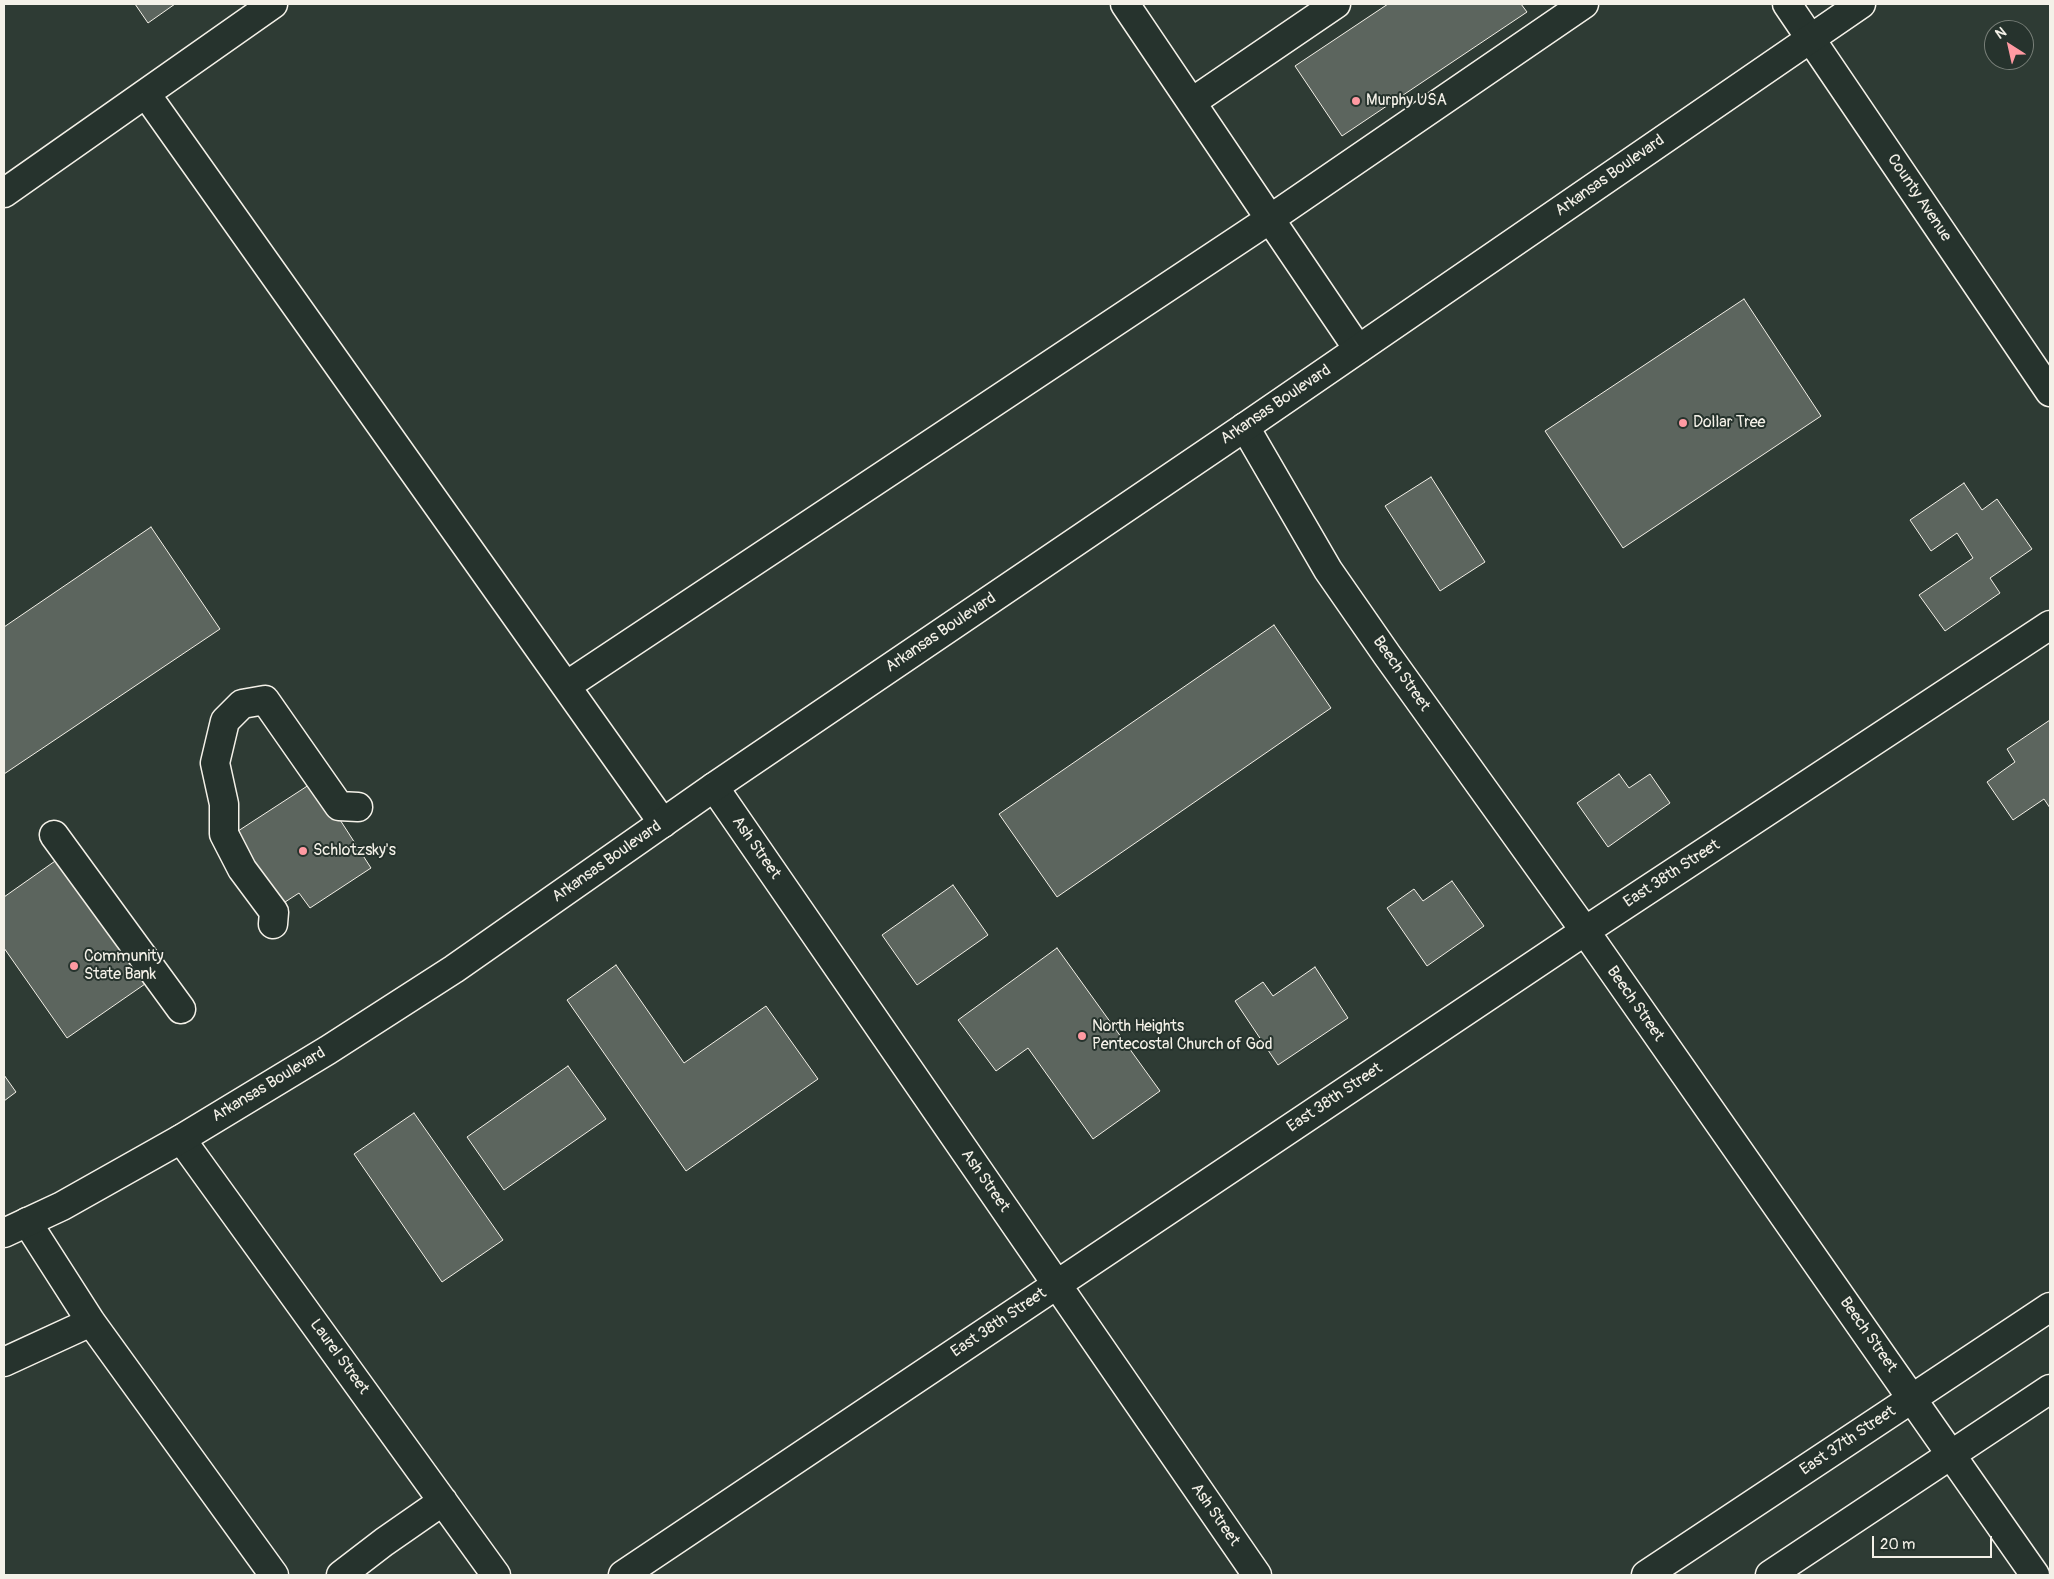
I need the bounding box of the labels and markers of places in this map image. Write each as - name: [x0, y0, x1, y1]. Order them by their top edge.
- place label: Murphy USA: [1366, 91, 1447, 111]
- marker: Murphy USA: [1350, 95, 1362, 107]
- place label: Dollar Tree: [1693, 413, 1765, 433]
- marker: Dollar Tree: [1677, 417, 1689, 429]
- place label: Schlotzsky's: [313, 841, 396, 861]
- marker: Schlotzsky's: [297, 845, 309, 857]
- place label: Community State Bank: [84, 947, 164, 985]
- marker: Community State Bank: [68, 960, 80, 972]
- place label: North Heights Pentecostal Church of God: [1092, 1017, 1273, 1055]
- marker: North Heights Pentecostal Church of God: [1076, 1030, 1088, 1042]

